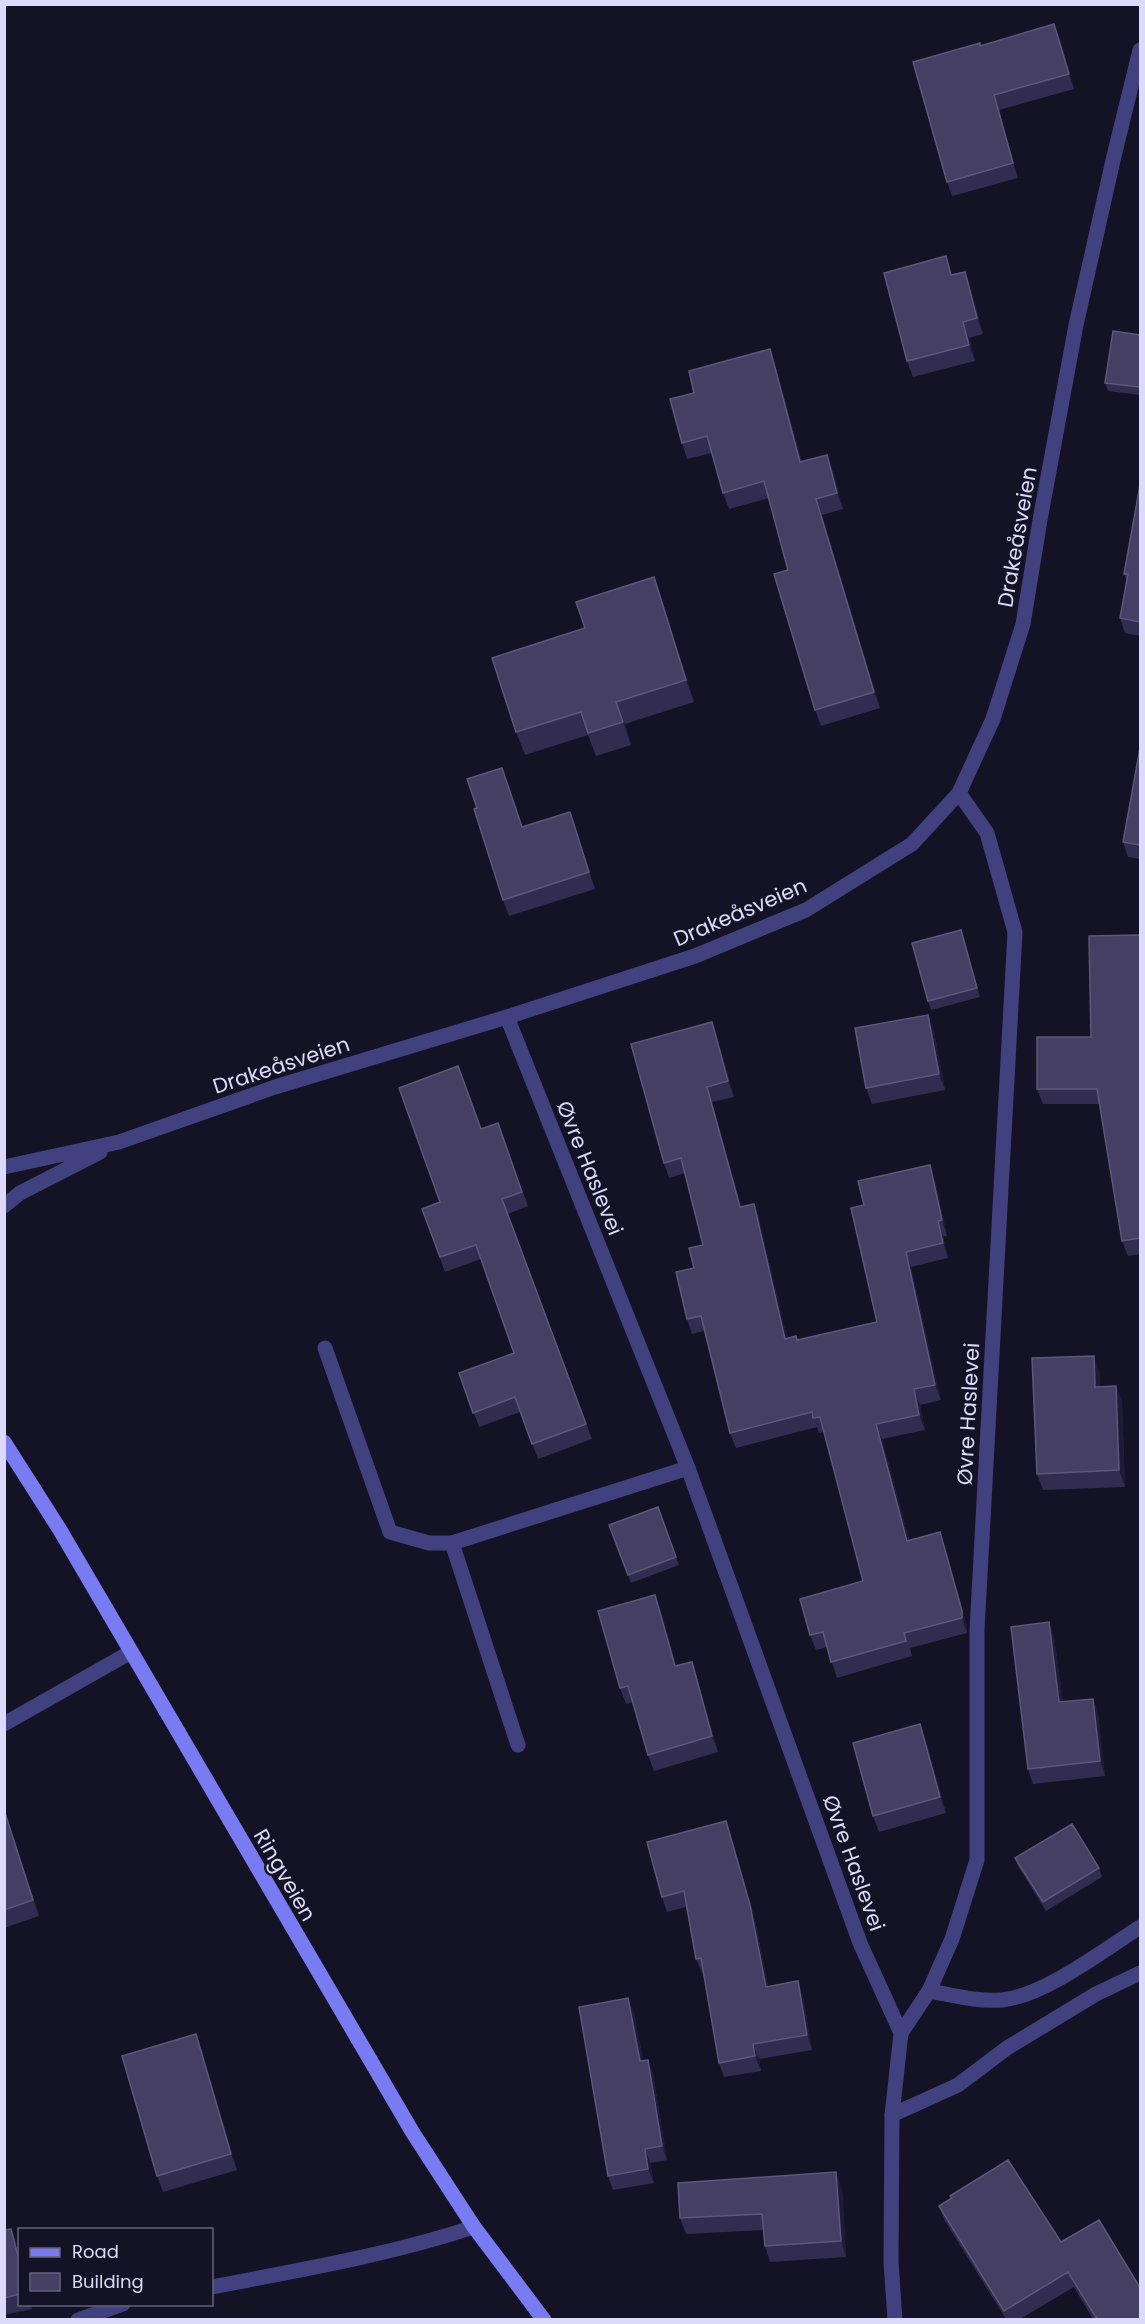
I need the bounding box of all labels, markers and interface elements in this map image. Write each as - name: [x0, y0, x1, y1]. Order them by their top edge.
- street label: Drakeåsveien: [990, 464, 1044, 610]
- street label: Drakeåsveien: [669, 871, 811, 953]
- street label: Drakeåsveien: [209, 1029, 353, 1101]
- street label: Øvre Haslevei: [550, 1096, 630, 1240]
- street label: Øvre Haslevei: [950, 1342, 986, 1486]
- street label: Øvre Haslevei: [816, 1791, 892, 1935]
- street label: Ringveien: [247, 1824, 323, 1926]
- legend: [18, 2228, 213, 2306]
- text: Road: [72, 2239, 119, 2264]
- text: Building: [72, 2269, 144, 2294]

